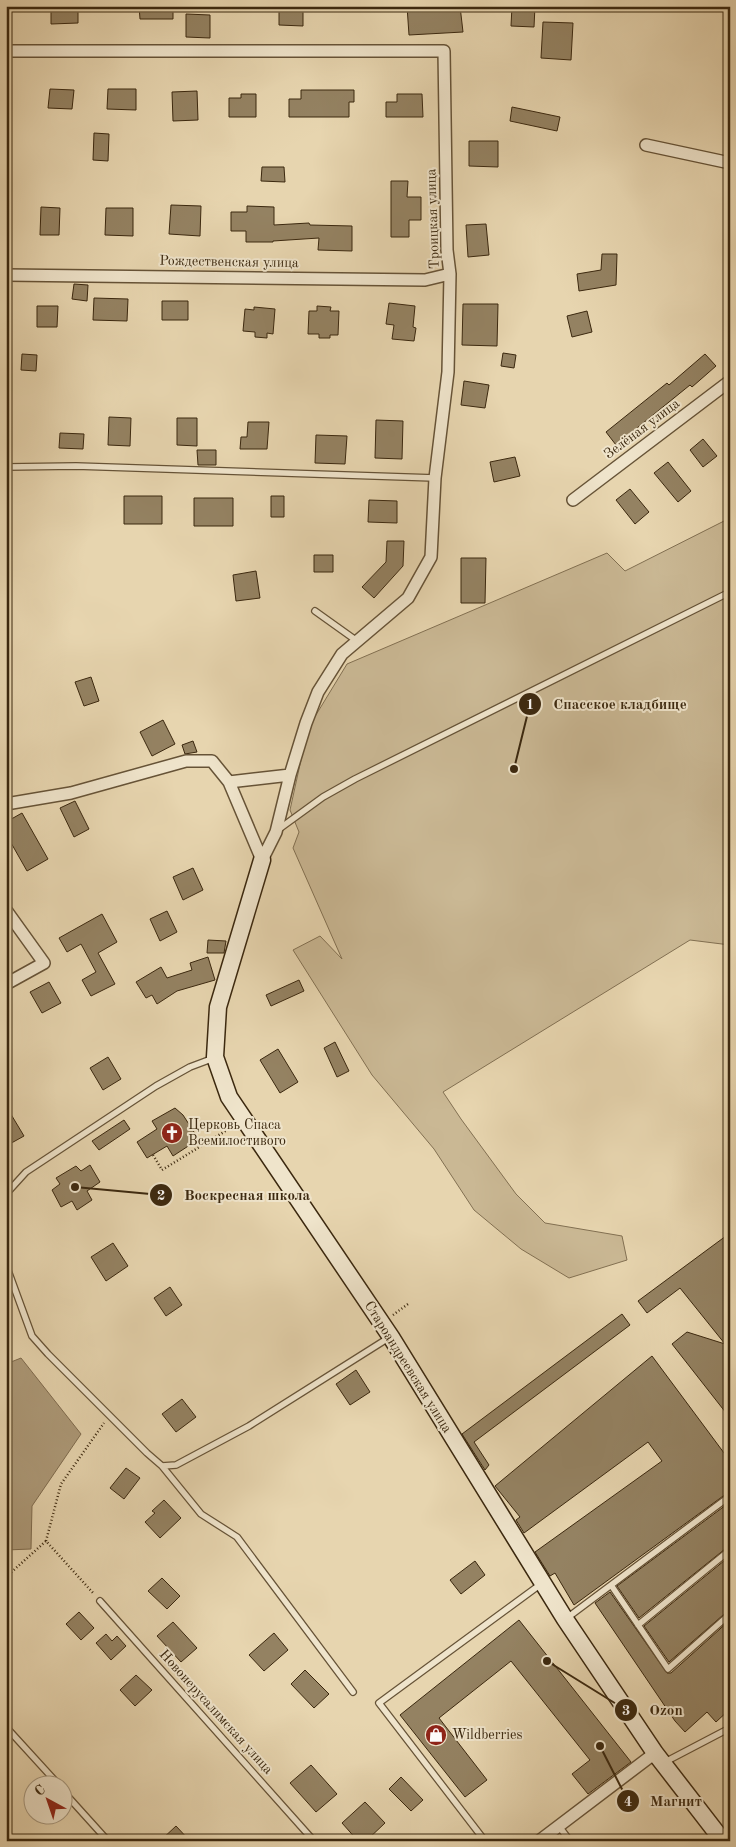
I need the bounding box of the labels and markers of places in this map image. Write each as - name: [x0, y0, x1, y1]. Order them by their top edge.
- callout: Спасское кладбище: [518, 689, 696, 719]
- place label: Церковь Спаса Всемилостивого: [188, 1118, 286, 1148]
- church icon: Церковь Спаса Всемилостивого: [160, 1121, 184, 1145]
- callout: Воскресная школа: [149, 1180, 320, 1210]
- callout: Ozon: [614, 1695, 692, 1725]
- shop icon: Wildberries: [424, 1723, 448, 1747]
- place label: Wildberries: [452, 1728, 523, 1742]
- callout: Магнит: [615, 1786, 712, 1816]

